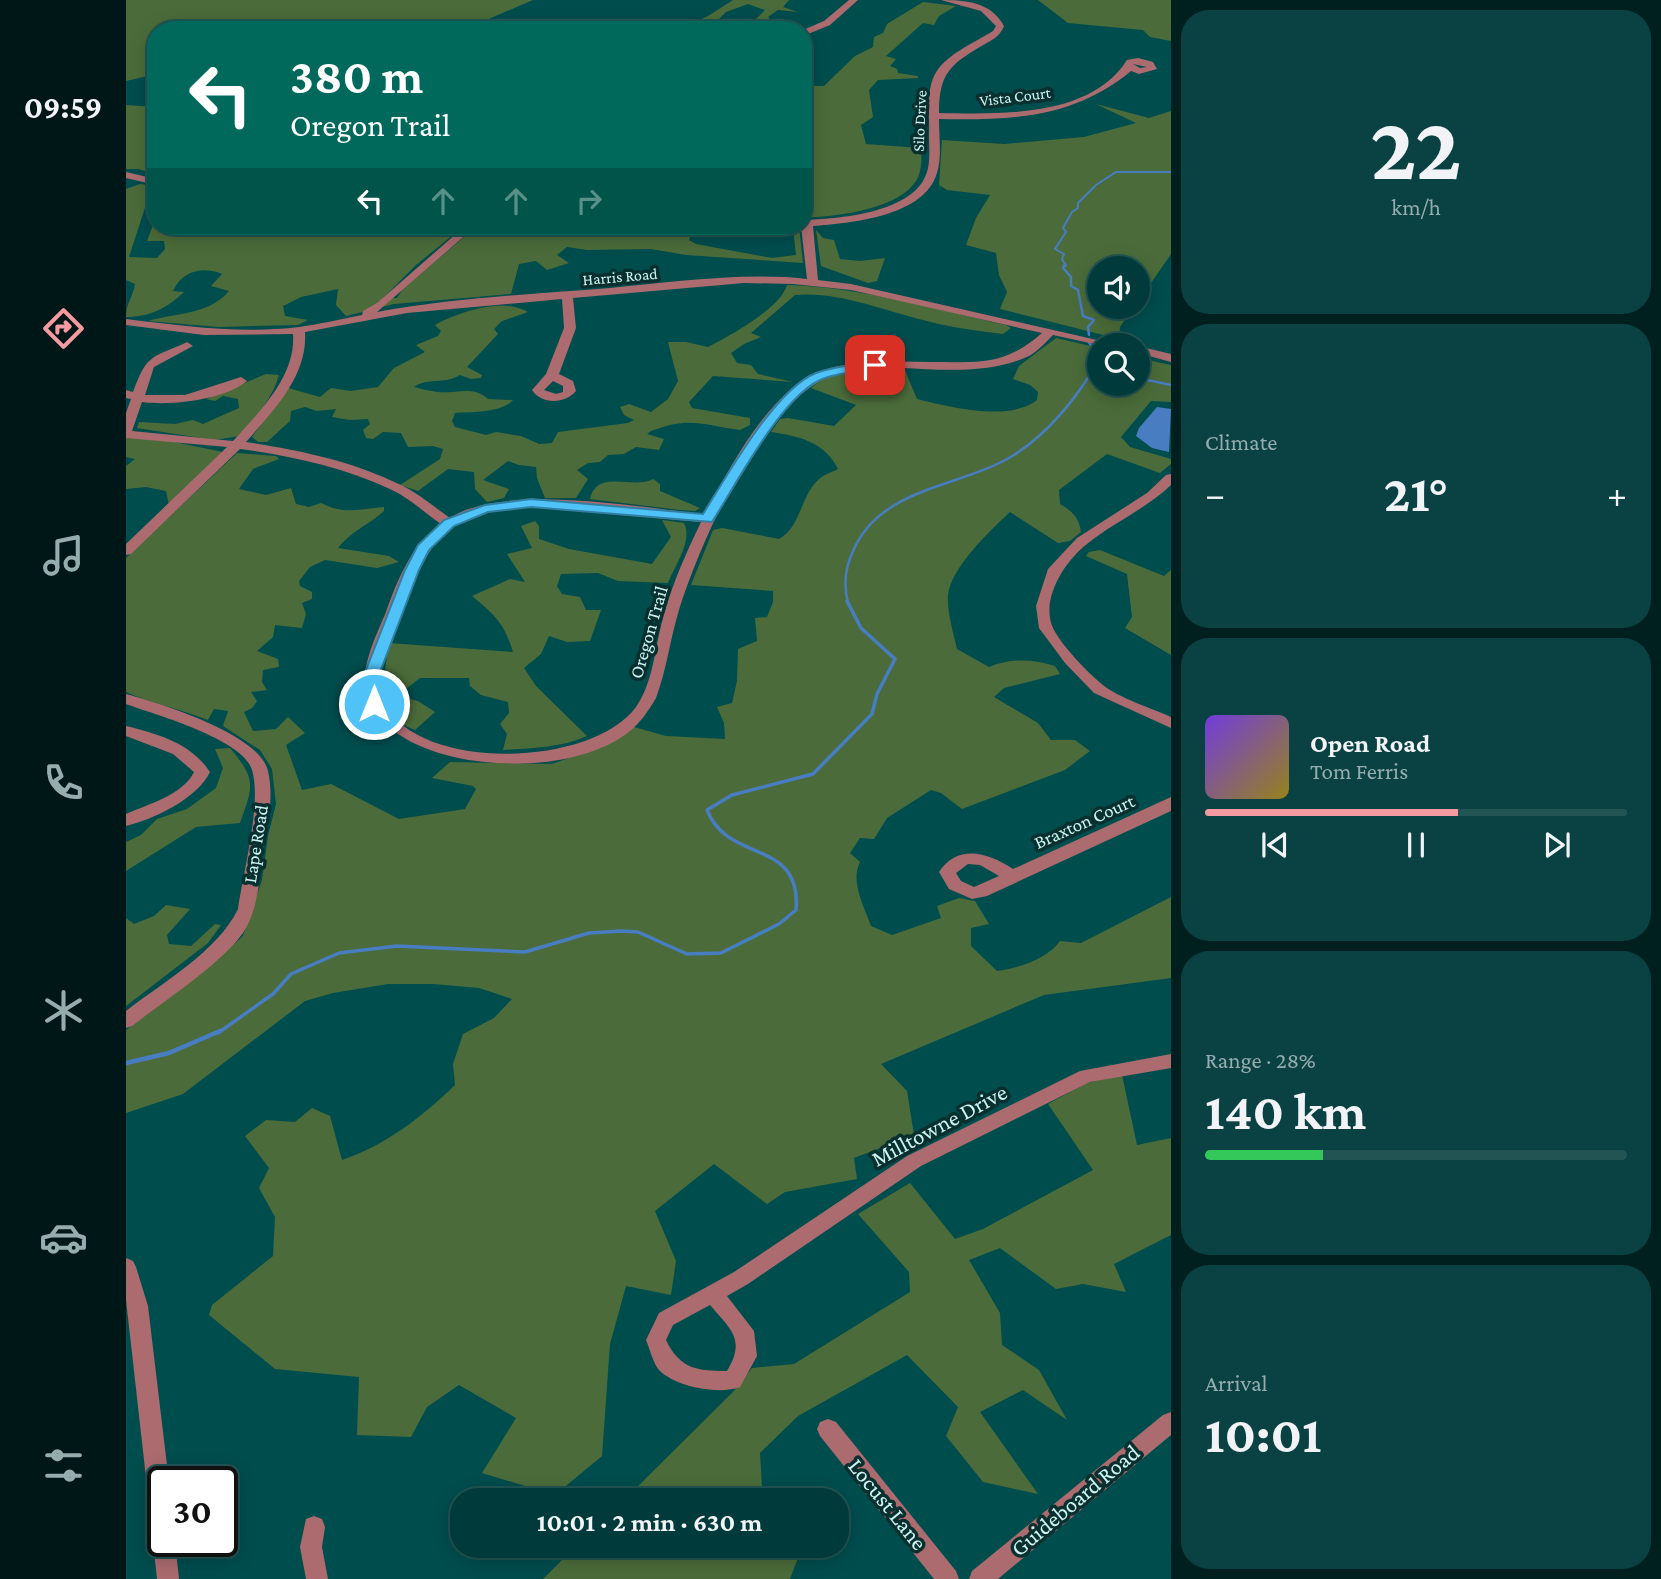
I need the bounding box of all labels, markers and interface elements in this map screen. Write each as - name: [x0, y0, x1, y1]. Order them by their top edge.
- icon: left: [175, 49, 266, 140]
- text: 380 m: [290, 49, 423, 104]
- street label: Vista Court: [978, 84, 1052, 109]
- text: 09:59: [24, 89, 102, 125]
- street label: Silo Drive: [909, 90, 930, 152]
- text: 22: [1370, 97, 1462, 199]
- text: Oregon Trail: [290, 107, 450, 143]
- icon: left: [351, 182, 389, 220]
- icon: ahead: [424, 182, 462, 220]
- icon: ahead: [497, 182, 535, 220]
- icon: right: [570, 182, 608, 220]
- text: km/h: [1391, 194, 1441, 220]
- map controls: [1087, 256, 1150, 396]
- button: sound: [1087, 256, 1150, 319]
- street label: Harris Road: [582, 265, 659, 288]
- icon: directions: [39, 304, 88, 353]
- button: search: [1087, 333, 1150, 396]
- pin: [845, 335, 905, 395]
- icon: arrive: [856, 346, 894, 384]
- text: Climate: [1205, 429, 1277, 455]
- text: 21°: [1384, 464, 1448, 522]
- text: −: [1205, 473, 1225, 515]
- text: +: [1607, 473, 1627, 515]
- icon: music: [39, 531, 88, 580]
- street label: Oregon Trail: [625, 583, 672, 681]
- position arrow: [337, 667, 411, 741]
- text: Open Road: [1310, 729, 1430, 758]
- icon: phone: [39, 758, 88, 807]
- text: Tom Ferris: [1310, 758, 1408, 784]
- street label: Braxton Court: [1031, 790, 1138, 853]
- street label: Lape Road: [239, 804, 272, 885]
- icon: previous: [1256, 826, 1294, 864]
- icon: pause: [1397, 826, 1435, 864]
- icon: next: [1538, 826, 1576, 864]
- icon: climate: [39, 986, 88, 1035]
- text: Range · 28%: [1205, 1047, 1316, 1073]
- street label: Milltowne Drive: [867, 1078, 1011, 1172]
- text: 140 km: [1205, 1082, 1366, 1140]
- icon: car: [39, 1213, 88, 1262]
- text: Arrival: [1205, 1370, 1268, 1396]
- text: 10:01: [1205, 1405, 1322, 1463]
- street label: Guideboard Road: [1006, 1439, 1144, 1561]
- icon: filters: [39, 1441, 88, 1490]
- street label: Locust Lane: [843, 1453, 933, 1555]
- speed limit sign: 30: [147, 1466, 238, 1557]
- text: 10:01 · 2 min · 630 m: [537, 1508, 762, 1537]

